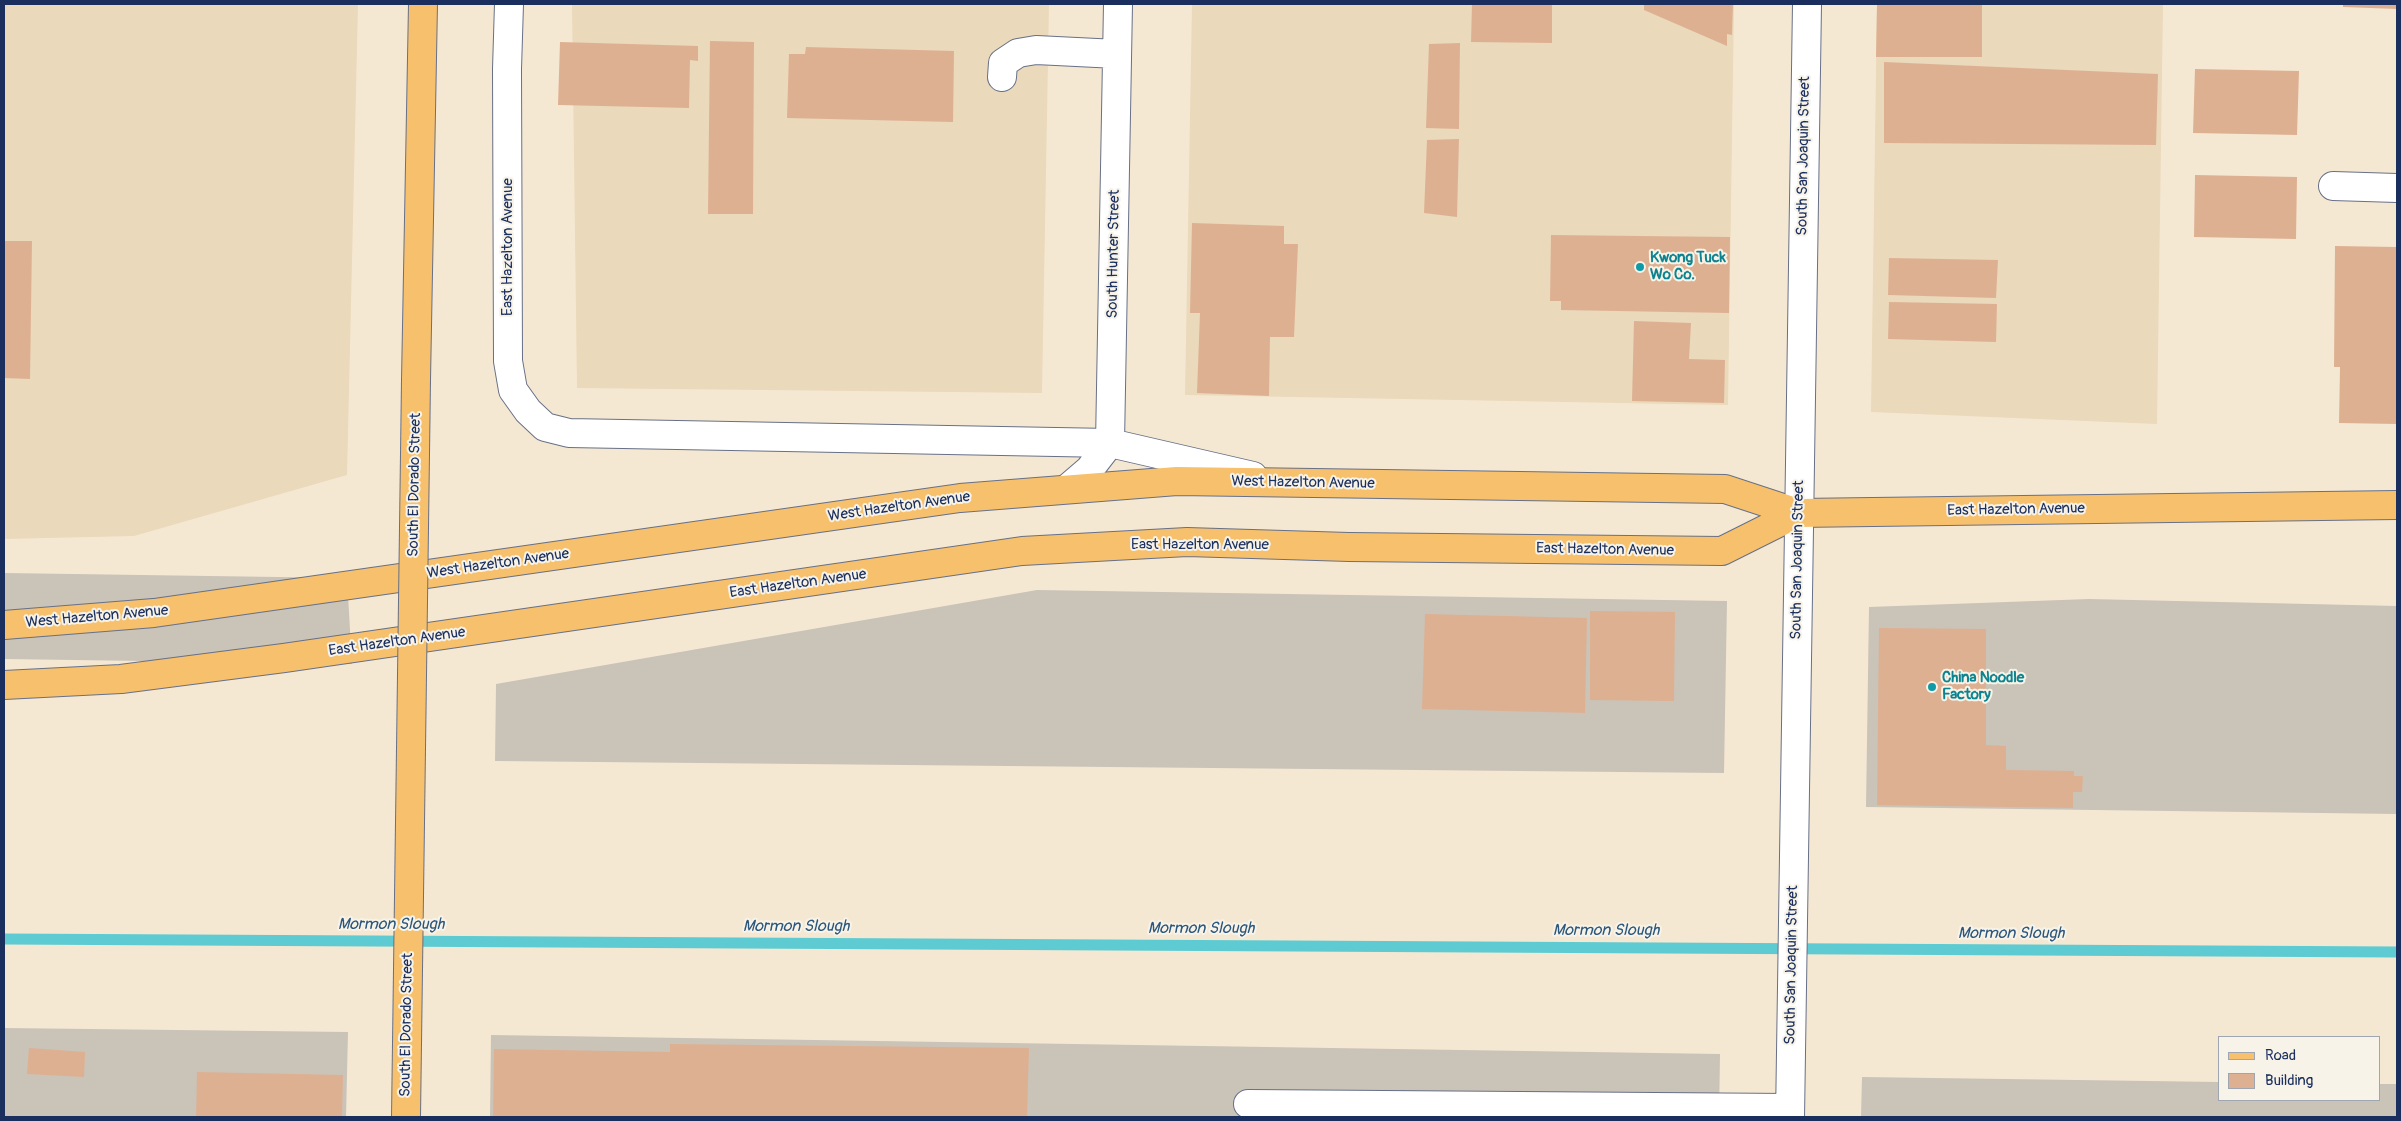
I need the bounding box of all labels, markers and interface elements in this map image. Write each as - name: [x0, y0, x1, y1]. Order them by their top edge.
- street label: South San Joaquin Street: [1794, 76, 1814, 236]
- street label: East Hazelton Avenue: [499, 178, 517, 316]
- street label: South Hunter Street: [1104, 189, 1124, 319]
- place label: Kwong Tuck Wo Co.: [1650, 249, 1726, 284]
- marker: Kwong Tuck Wo Co.: [1634, 261, 1646, 273]
- street label: South El Dorado Street: [405, 413, 425, 557]
- street label: West Hazelton Avenue: [1231, 473, 1375, 493]
- street label: South San Joaquin Street: [1788, 480, 1808, 640]
- street label: West Hazelton Avenue: [827, 488, 971, 526]
- street label: East Hazelton Avenue: [1947, 500, 2085, 520]
- street label: East Hazelton Avenue: [1131, 536, 1269, 554]
- street label: East Hazelton Avenue: [1536, 540, 1674, 560]
- street label: West Hazelton Avenue: [426, 545, 570, 583]
- street label: East Hazelton Avenue: [729, 565, 867, 603]
- street label: West Hazelton Avenue: [25, 602, 169, 632]
- street label: East Hazelton Avenue: [328, 623, 466, 661]
- place label: China Noodle Factory: [1942, 669, 2024, 704]
- marker: China Noodle Factory: [1926, 681, 1938, 693]
- street label: South San Joaquin Street: [1782, 885, 1802, 1045]
- water label: Mormon Slough: [338, 915, 444, 935]
- water label: Mormon Slough: [743, 917, 849, 937]
- water label: Mormon Slough: [1148, 919, 1254, 939]
- water label: Mormon Slough: [1553, 921, 1659, 941]
- water label: Mormon Slough: [1958, 924, 2064, 944]
- street label: South El Dorado Street: [397, 953, 417, 1097]
- legend: [2218, 1036, 2381, 1101]
- text: Road: [2265, 1046, 2296, 1065]
- text: Building: [2265, 1071, 2313, 1090]

